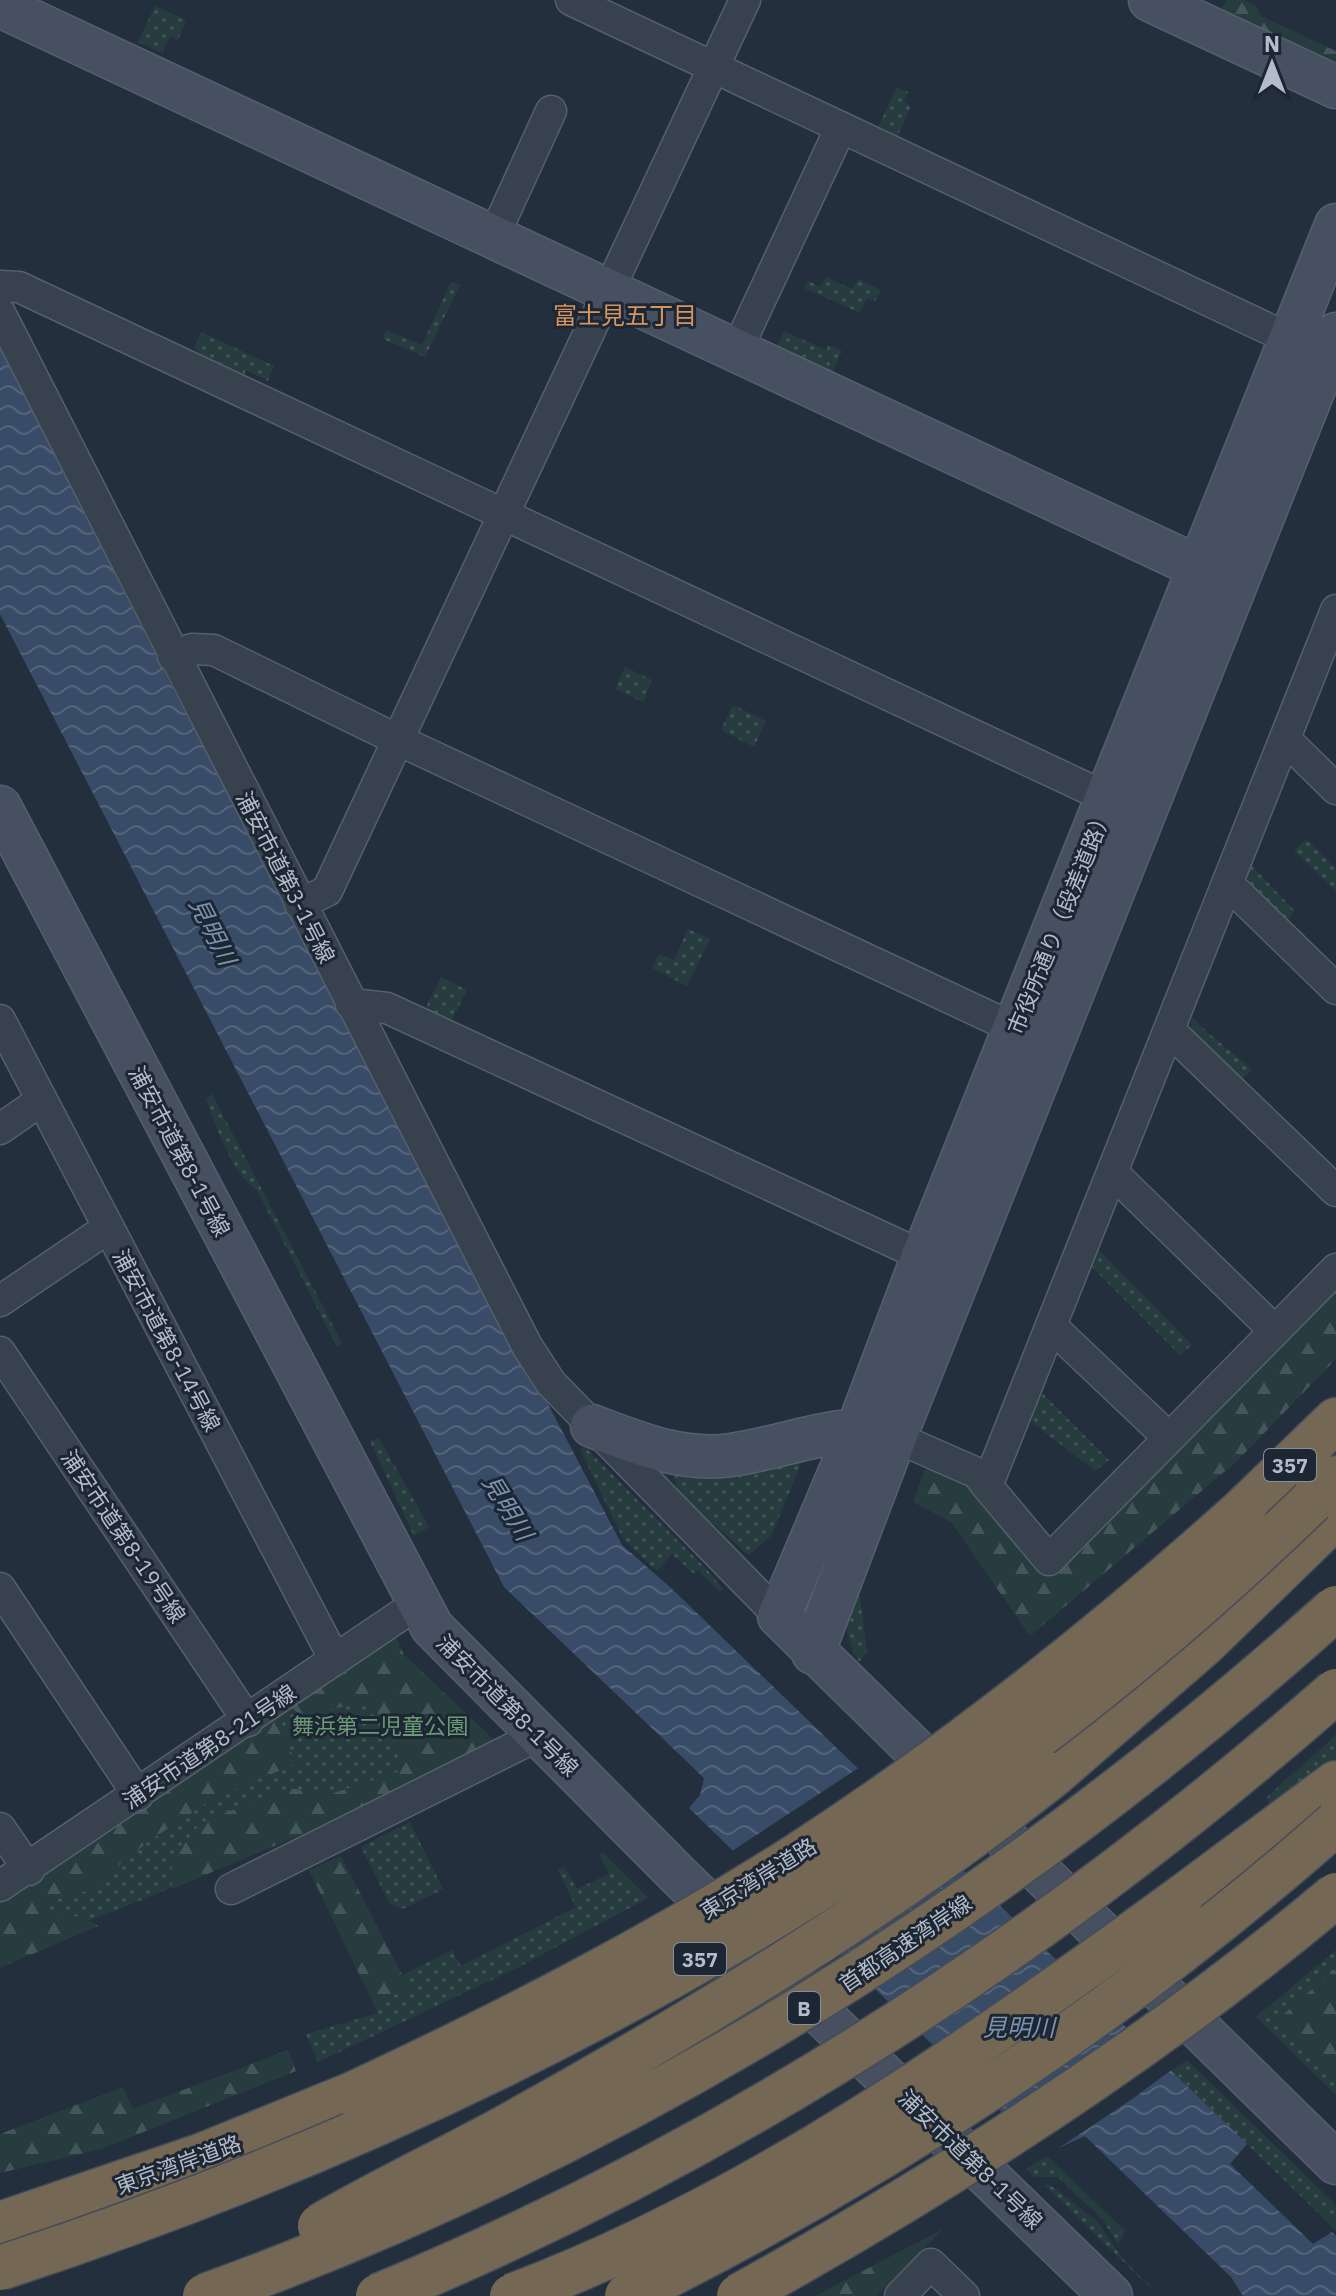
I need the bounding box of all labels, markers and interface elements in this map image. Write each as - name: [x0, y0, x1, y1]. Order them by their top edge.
- north arrow: [1232, 24, 1312, 104]
- text: N: [1264, 29, 1280, 58]
- district label: 富士見五丁目: [553, 299, 697, 331]
- street label: 浦安市道第3-1号線: [230, 786, 342, 968]
- street label: 市役所通り（段差道路）: [1000, 803, 1118, 1039]
- water label: 見明川: [182, 892, 245, 973]
- street label: 浦安市道第8-1号線: [123, 1061, 237, 1241]
- street label: 浦安市道第8-14号線: [107, 1244, 227, 1436]
- street label: 浦安市道第8-19号線: [55, 1444, 193, 1628]
- road number: 357: [1264, 1449, 1316, 1481]
- water label: 見明川: [475, 1468, 542, 1549]
- street label: 浦安市道第8-1号線: [431, 1628, 585, 1782]
- street label: 浦安市道第8-21号線: [117, 1677, 301, 1815]
- park label: 舞浜第二児童公園: [292, 1711, 468, 1740]
- street label: 東京湾岸道路: [694, 1831, 822, 1925]
- street label: 首都高速湾岸線: [833, 1888, 977, 1998]
- road number: 357: [674, 1943, 726, 1975]
- road number: B: [788, 1992, 820, 2024]
- water label: 見明川: [983, 2011, 1058, 2043]
- street label: 浦安市道第8-1号線: [893, 2083, 1049, 2235]
- street label: 東京湾岸道路: [111, 2128, 245, 2200]

